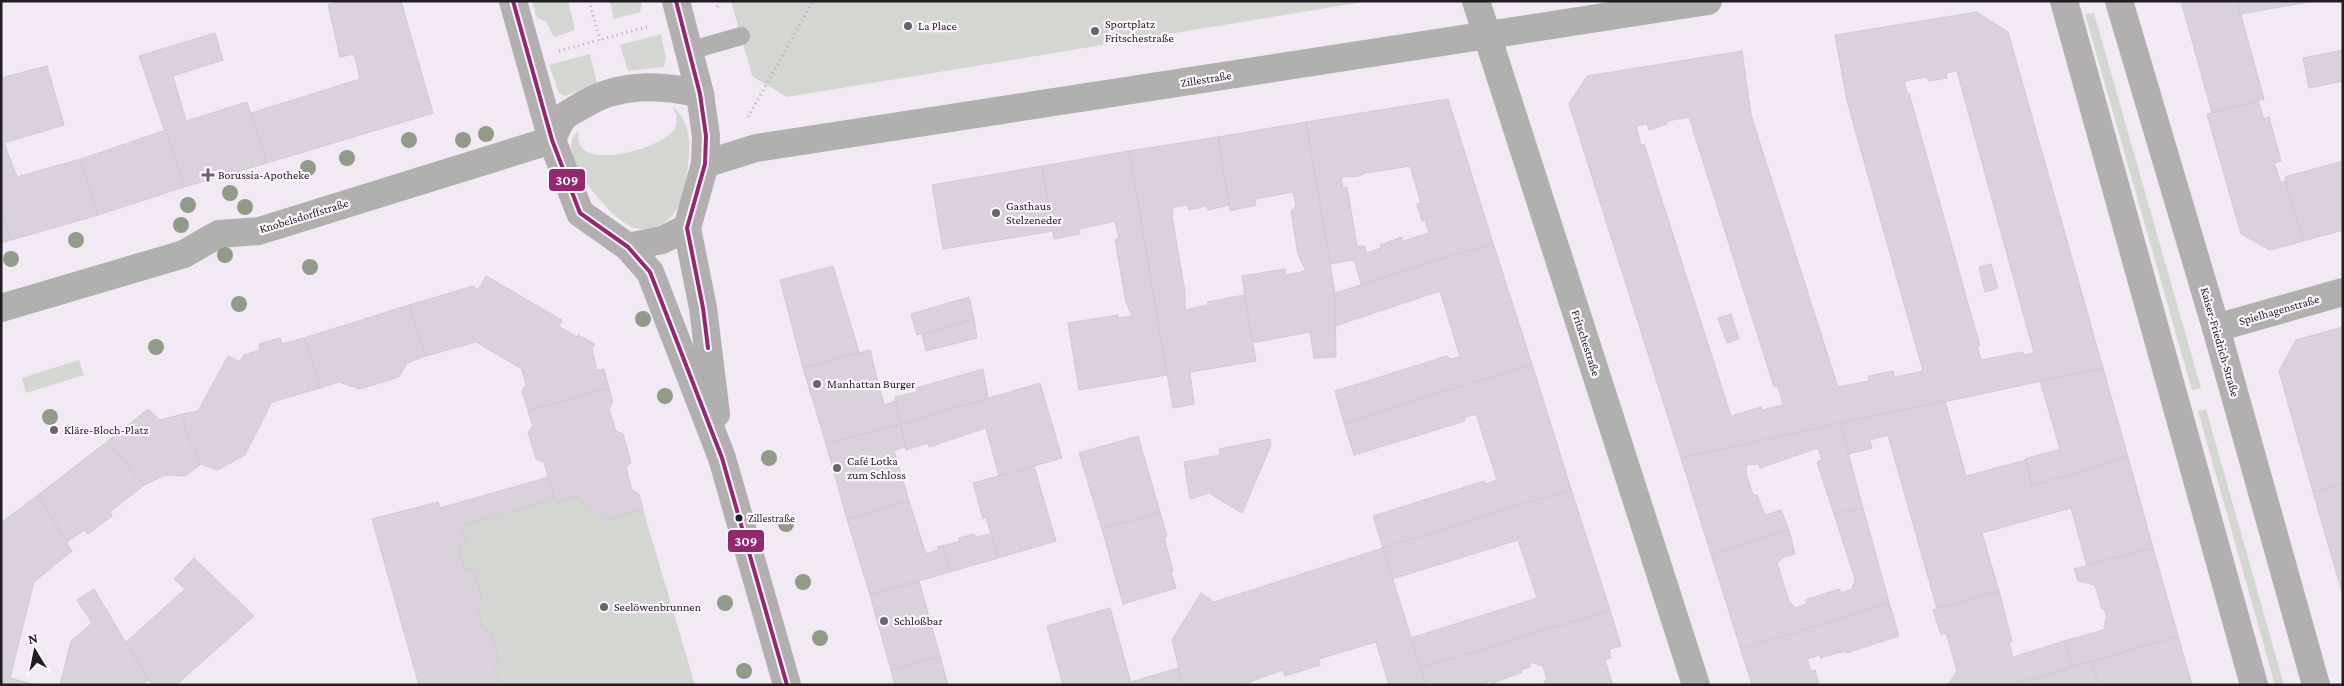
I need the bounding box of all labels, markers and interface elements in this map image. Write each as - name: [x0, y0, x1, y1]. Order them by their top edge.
- place label: Sportplatz Fritschestraße: [1105, 17, 1174, 45]
- place label: La Place: [918, 19, 957, 33]
- marker: La Place: [902, 20, 914, 32]
- marker: Sportplatz Fritschestraße: [1089, 25, 1101, 37]
- street label: Zillestraße: [1180, 68, 1232, 90]
- place label: Borussia-Apotheke: [218, 168, 309, 182]
- line badge: 309: [548, 168, 586, 192]
- marker: Borussia-Apotheke: [202, 169, 214, 181]
- text: 309: [556, 172, 578, 188]
- street label: Knobelsdorffstraße: [258, 196, 350, 236]
- place label: Gasthaus Stelzeneder: [1006, 199, 1063, 227]
- marker: Gasthaus Stelzeneder: [990, 207, 1002, 219]
- street label: Kaiser-Friedrich-Straße: [2198, 286, 2242, 398]
- street label: Spielhagenstraße: [2237, 292, 2321, 328]
- street label: Fritschestraße: [1569, 308, 1603, 378]
- place label: Manhattan Burger: [827, 377, 916, 391]
- marker: Manhattan Burger: [811, 378, 823, 390]
- place label: Kläre-Bloch-Platz: [64, 423, 149, 437]
- marker: Kläre-Bloch-Platz: [48, 424, 60, 436]
- place label: Café Lotka zum Schloss: [847, 454, 906, 482]
- marker: Café Lotka zum Schloss: [831, 462, 843, 474]
- place label: Zillestraße: [748, 512, 795, 524]
- marker: Zillestraße: [734, 513, 744, 523]
- line badge: 309: [727, 529, 765, 553]
- text: 309: [735, 533, 757, 549]
- place label: Seelöwenbrunnen: [614, 600, 702, 614]
- marker: Seelöwenbrunnen: [598, 601, 610, 613]
- place label: Schloßbar: [894, 614, 943, 628]
- marker: Schloßbar: [878, 615, 890, 627]
- north arrow: [10, 626, 60, 676]
- text: N: [27, 629, 39, 647]

